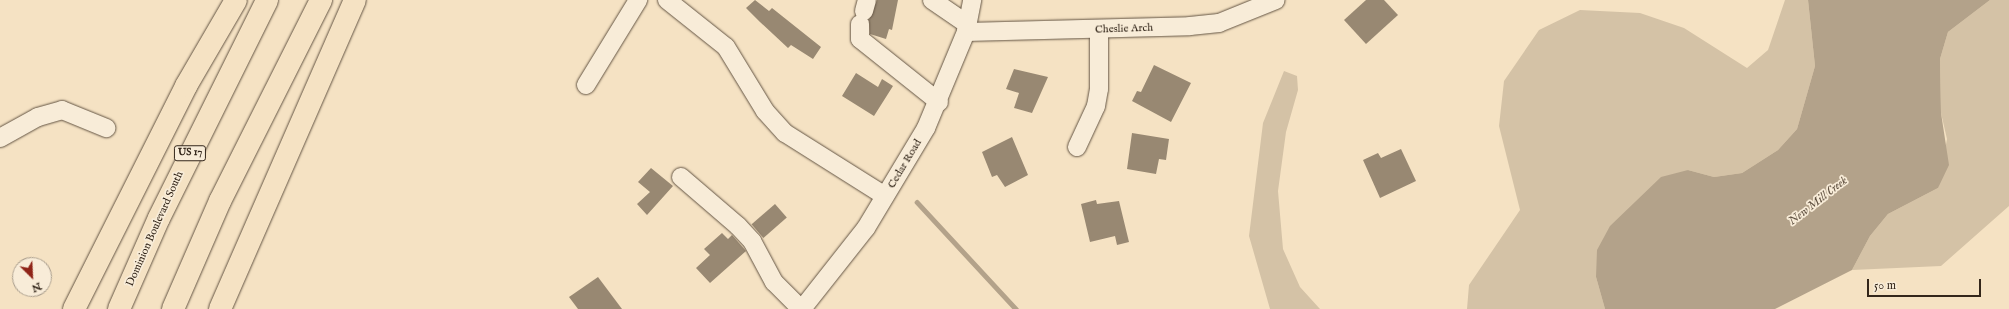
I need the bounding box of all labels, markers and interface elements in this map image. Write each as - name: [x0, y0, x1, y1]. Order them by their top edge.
- street label: Cheslie Arch: [1095, 21, 1153, 37]
- street label: Cedar Road: [885, 137, 925, 191]
- road number: US 17: [173, 145, 207, 161]
- street label: Dominion Boulevard South: [124, 169, 186, 289]
- water label: New Mill Creek: [1786, 174, 1850, 228]
- north arrow: [12, 257, 52, 297]
- scale bar: [1869, 271, 1983, 297]
- text: 50 m: [1874, 278, 1896, 293]
- text: N: [29, 279, 44, 295]

